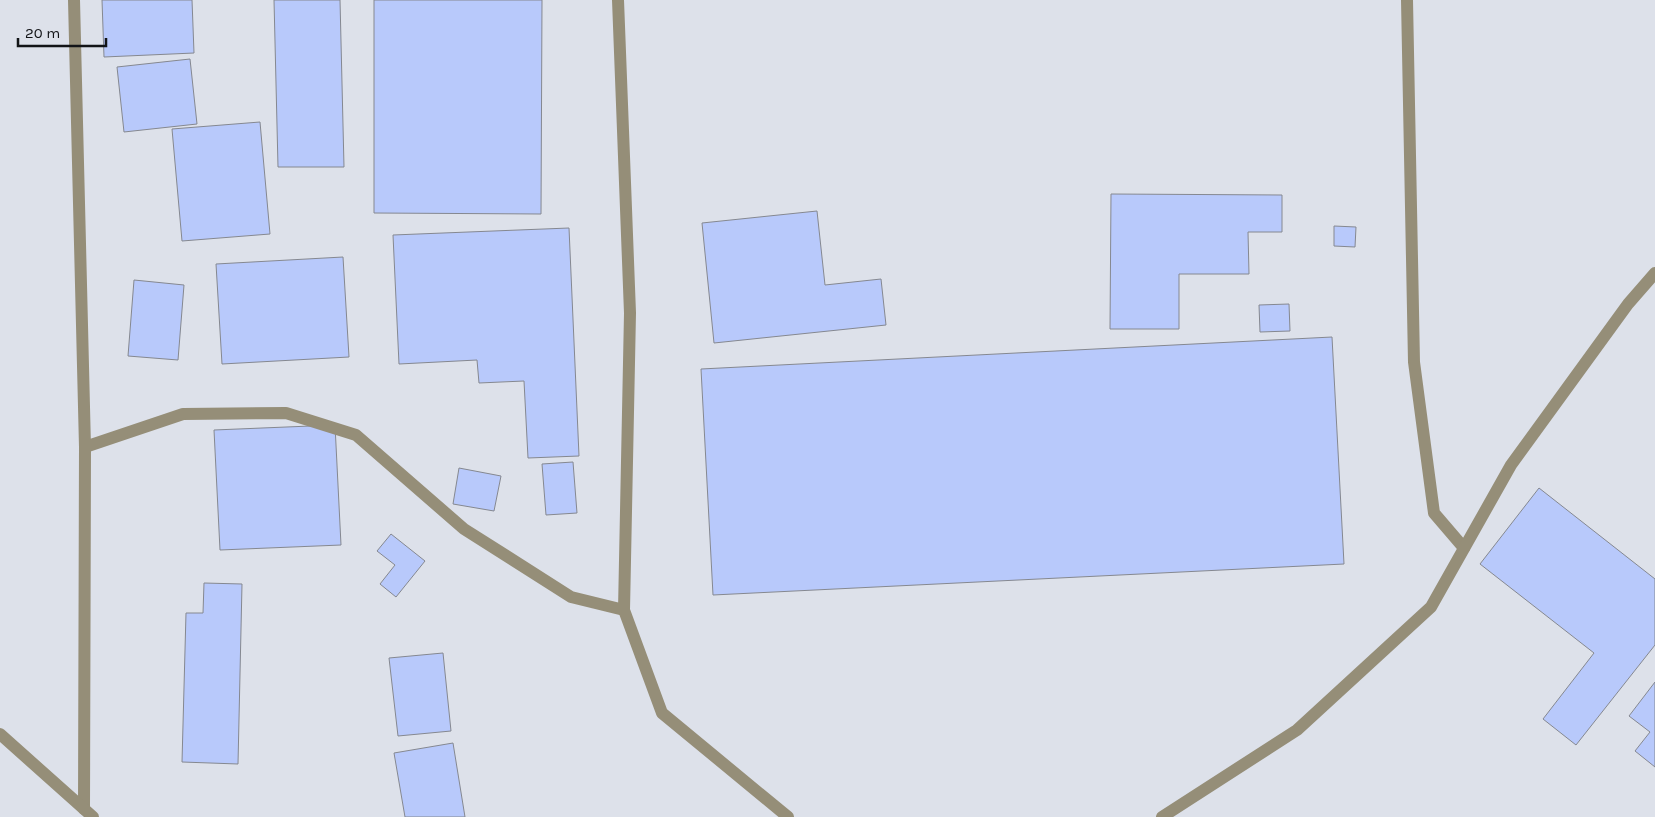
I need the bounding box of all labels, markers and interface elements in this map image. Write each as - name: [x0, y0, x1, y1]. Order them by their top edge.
- scale bar: [18, 15, 105, 47]
- text: 20 m: [25, 24, 60, 42]

